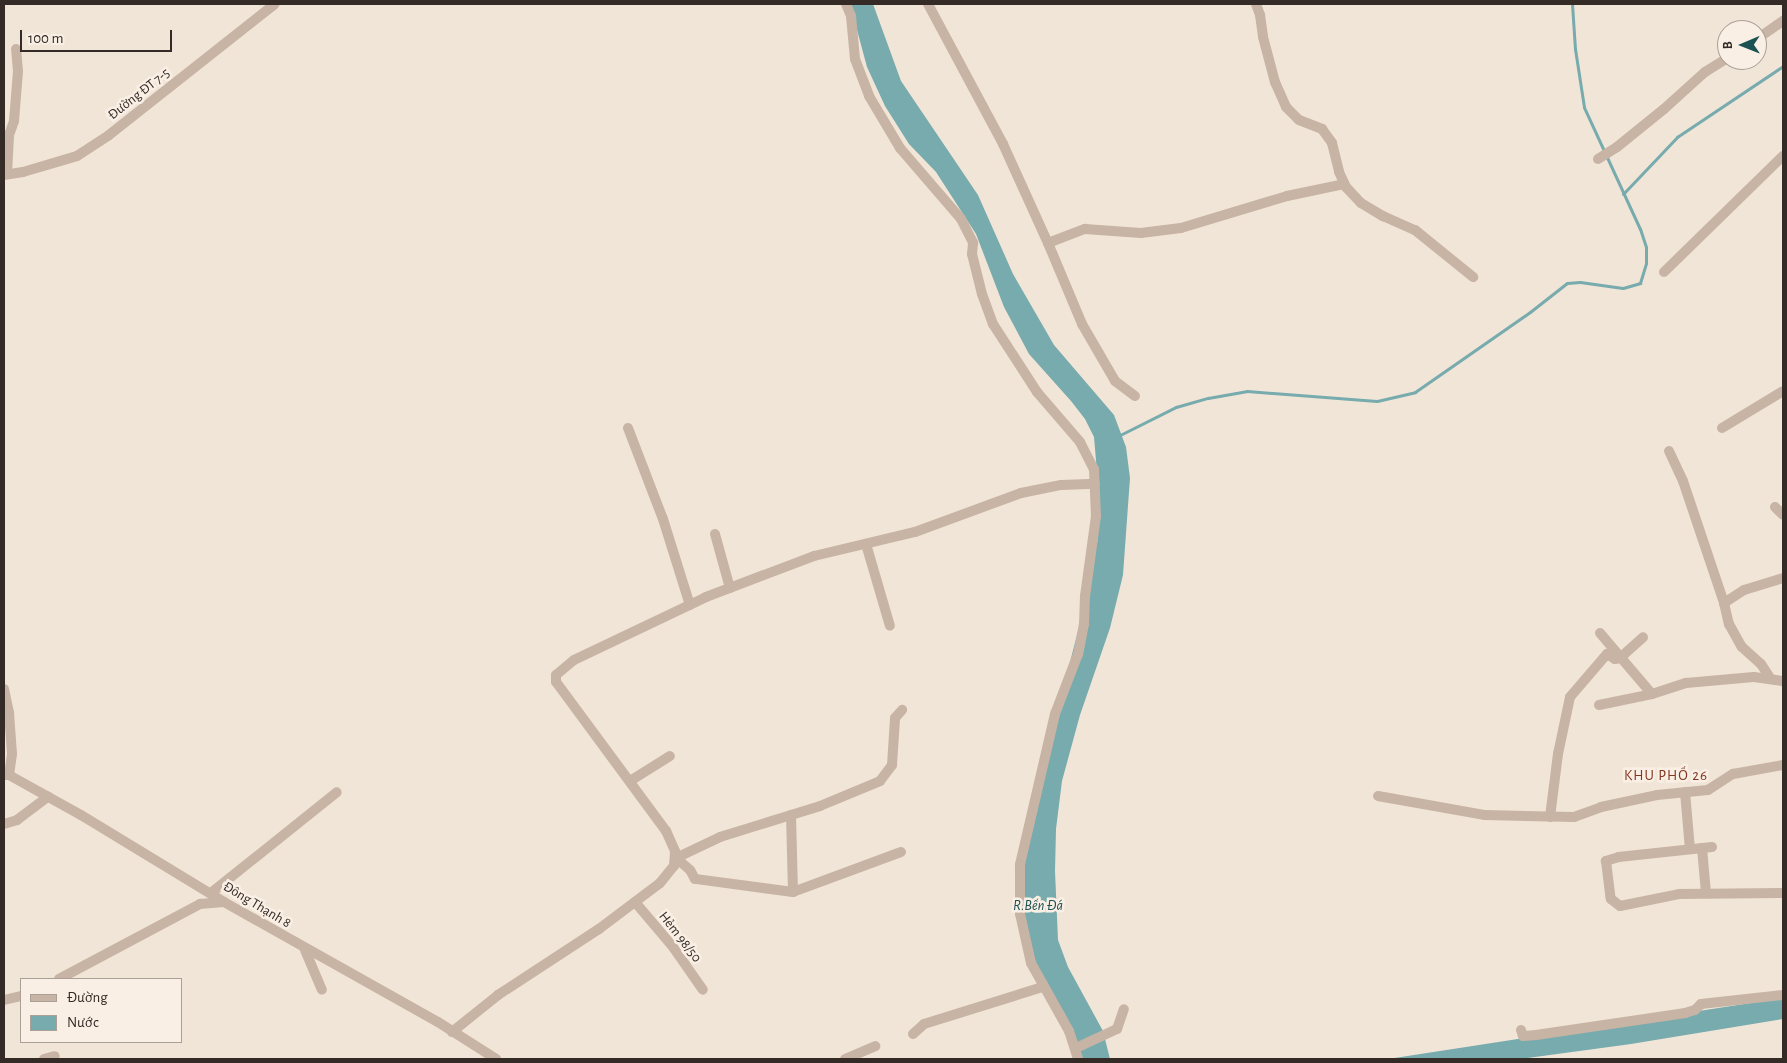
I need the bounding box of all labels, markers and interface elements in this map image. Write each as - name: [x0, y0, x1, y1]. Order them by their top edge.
- scale bar: [22, 20, 175, 52]
- north arrow: [1717, 20, 1767, 70]
- text: 100 m: [28, 31, 63, 46]
- text: B: [1721, 41, 1735, 49]
- street label: Đường ĐT 7-5: [105, 65, 173, 123]
- district label: KHU PHỐ 26: [1623, 767, 1709, 785]
- street label: Đông Thạnh 8: [220, 878, 294, 932]
- water label: R.Bến Đá: [1013, 897, 1063, 915]
- street label: Hẻm 98/50: [655, 908, 705, 966]
- legend: [20, 978, 182, 1043]
- text: Đường: [67, 990, 107, 1005]
- text: Nước: [67, 1015, 99, 1030]

